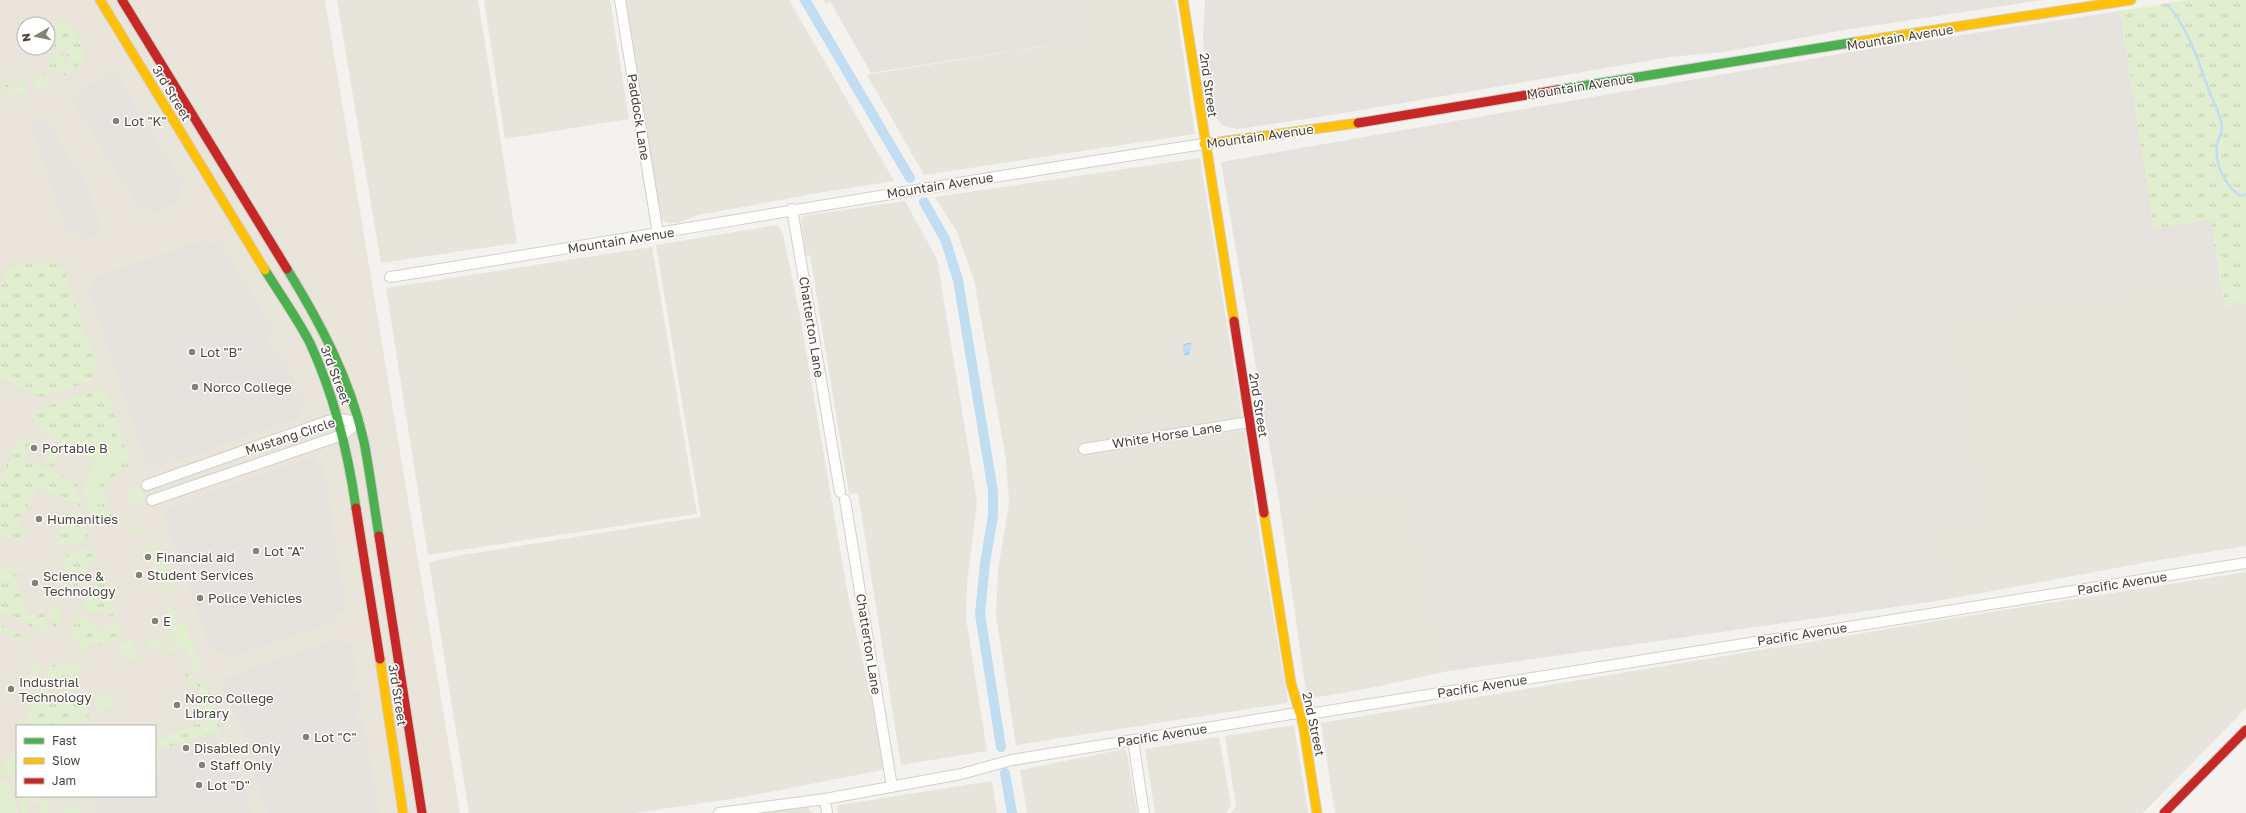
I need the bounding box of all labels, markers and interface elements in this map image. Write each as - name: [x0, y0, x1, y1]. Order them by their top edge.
- north arrow: [16, 16, 56, 56]
- street label: Mountain Avenue: [1845, 21, 1955, 53]
- text: N: [19, 32, 33, 43]
- street label: 2nd Street: [1197, 52, 1221, 118]
- street label: 3rd Street: [149, 62, 195, 124]
- street label: Mountain Avenue: [1525, 70, 1635, 102]
- street label: Paddock Lane: [624, 72, 654, 162]
- place label: Lot "K": [124, 113, 167, 129]
- marker: Lot "K": [111, 116, 121, 126]
- street label: Mountain Avenue: [1205, 121, 1315, 151]
- street label: Mountain Avenue: [885, 169, 995, 201]
- street label: Mountain Avenue: [566, 224, 676, 256]
- street label: Chatterton Lane: [796, 275, 828, 379]
- street label: 3rd Street: [317, 343, 355, 407]
- place label: Lot "B": [200, 344, 242, 360]
- marker: Lot "B": [187, 347, 197, 357]
- street label: 2nd Street: [1246, 372, 1272, 438]
- place label: Norco College: [203, 379, 292, 395]
- marker: Norco College: [190, 382, 200, 392]
- street label: Mustang Circle: [243, 414, 337, 458]
- street label: White Horse Lane: [1111, 418, 1223, 452]
- place label: Portable B: [42, 440, 108, 456]
- marker: Portable B: [29, 443, 39, 453]
- place label: Humanities: [47, 511, 118, 527]
- marker: Humanities: [34, 514, 44, 524]
- place label: Lot "A": [264, 543, 304, 559]
- marker: Lot "A": [251, 546, 261, 556]
- place label: Financial aid: [156, 549, 235, 565]
- marker: Financial aid: [143, 552, 153, 562]
- place label: Student Services: [147, 567, 254, 583]
- place label: Science & Technology: [43, 568, 116, 599]
- street label: Pacific Avenue: [2076, 568, 2168, 598]
- marker: Student Services: [134, 570, 144, 580]
- marker: Science & Technology: [30, 578, 40, 588]
- place label: Police Vehicles: [208, 590, 302, 606]
- street label: Chatterton Lane: [853, 592, 885, 696]
- marker: Police Vehicles: [195, 593, 205, 603]
- place label: E: [163, 613, 171, 629]
- marker: E: [150, 616, 160, 626]
- street label: Pacific Avenue: [1756, 619, 1848, 649]
- street label: 3rd Street: [385, 663, 411, 727]
- street label: Pacific Avenue: [1436, 671, 1528, 701]
- place label: Industrial Technology: [19, 674, 92, 705]
- marker: Industrial Technology: [6, 684, 16, 694]
- place label: Norco College Library: [185, 690, 274, 721]
- street label: 2nd Street: [1299, 690, 1329, 758]
- marker: Norco College Library: [172, 700, 182, 710]
- street label: Pacific Avenue: [1116, 720, 1208, 750]
- legend: [16, 725, 156, 797]
- place label: Lot "C": [314, 729, 357, 745]
- marker: Lot "C": [301, 732, 311, 742]
- text: Fast: [52, 733, 77, 748]
- place label: Disabled Only: [194, 740, 281, 756]
- marker: Disabled Only: [181, 743, 191, 753]
- text: Slow: [52, 753, 80, 768]
- place label: Staff Only: [210, 757, 273, 773]
- marker: Staff Only: [197, 760, 207, 770]
- text: Jam: [52, 773, 76, 788]
- place label: Lot "D": [207, 777, 250, 793]
- marker: Lot "D": [194, 780, 204, 790]

